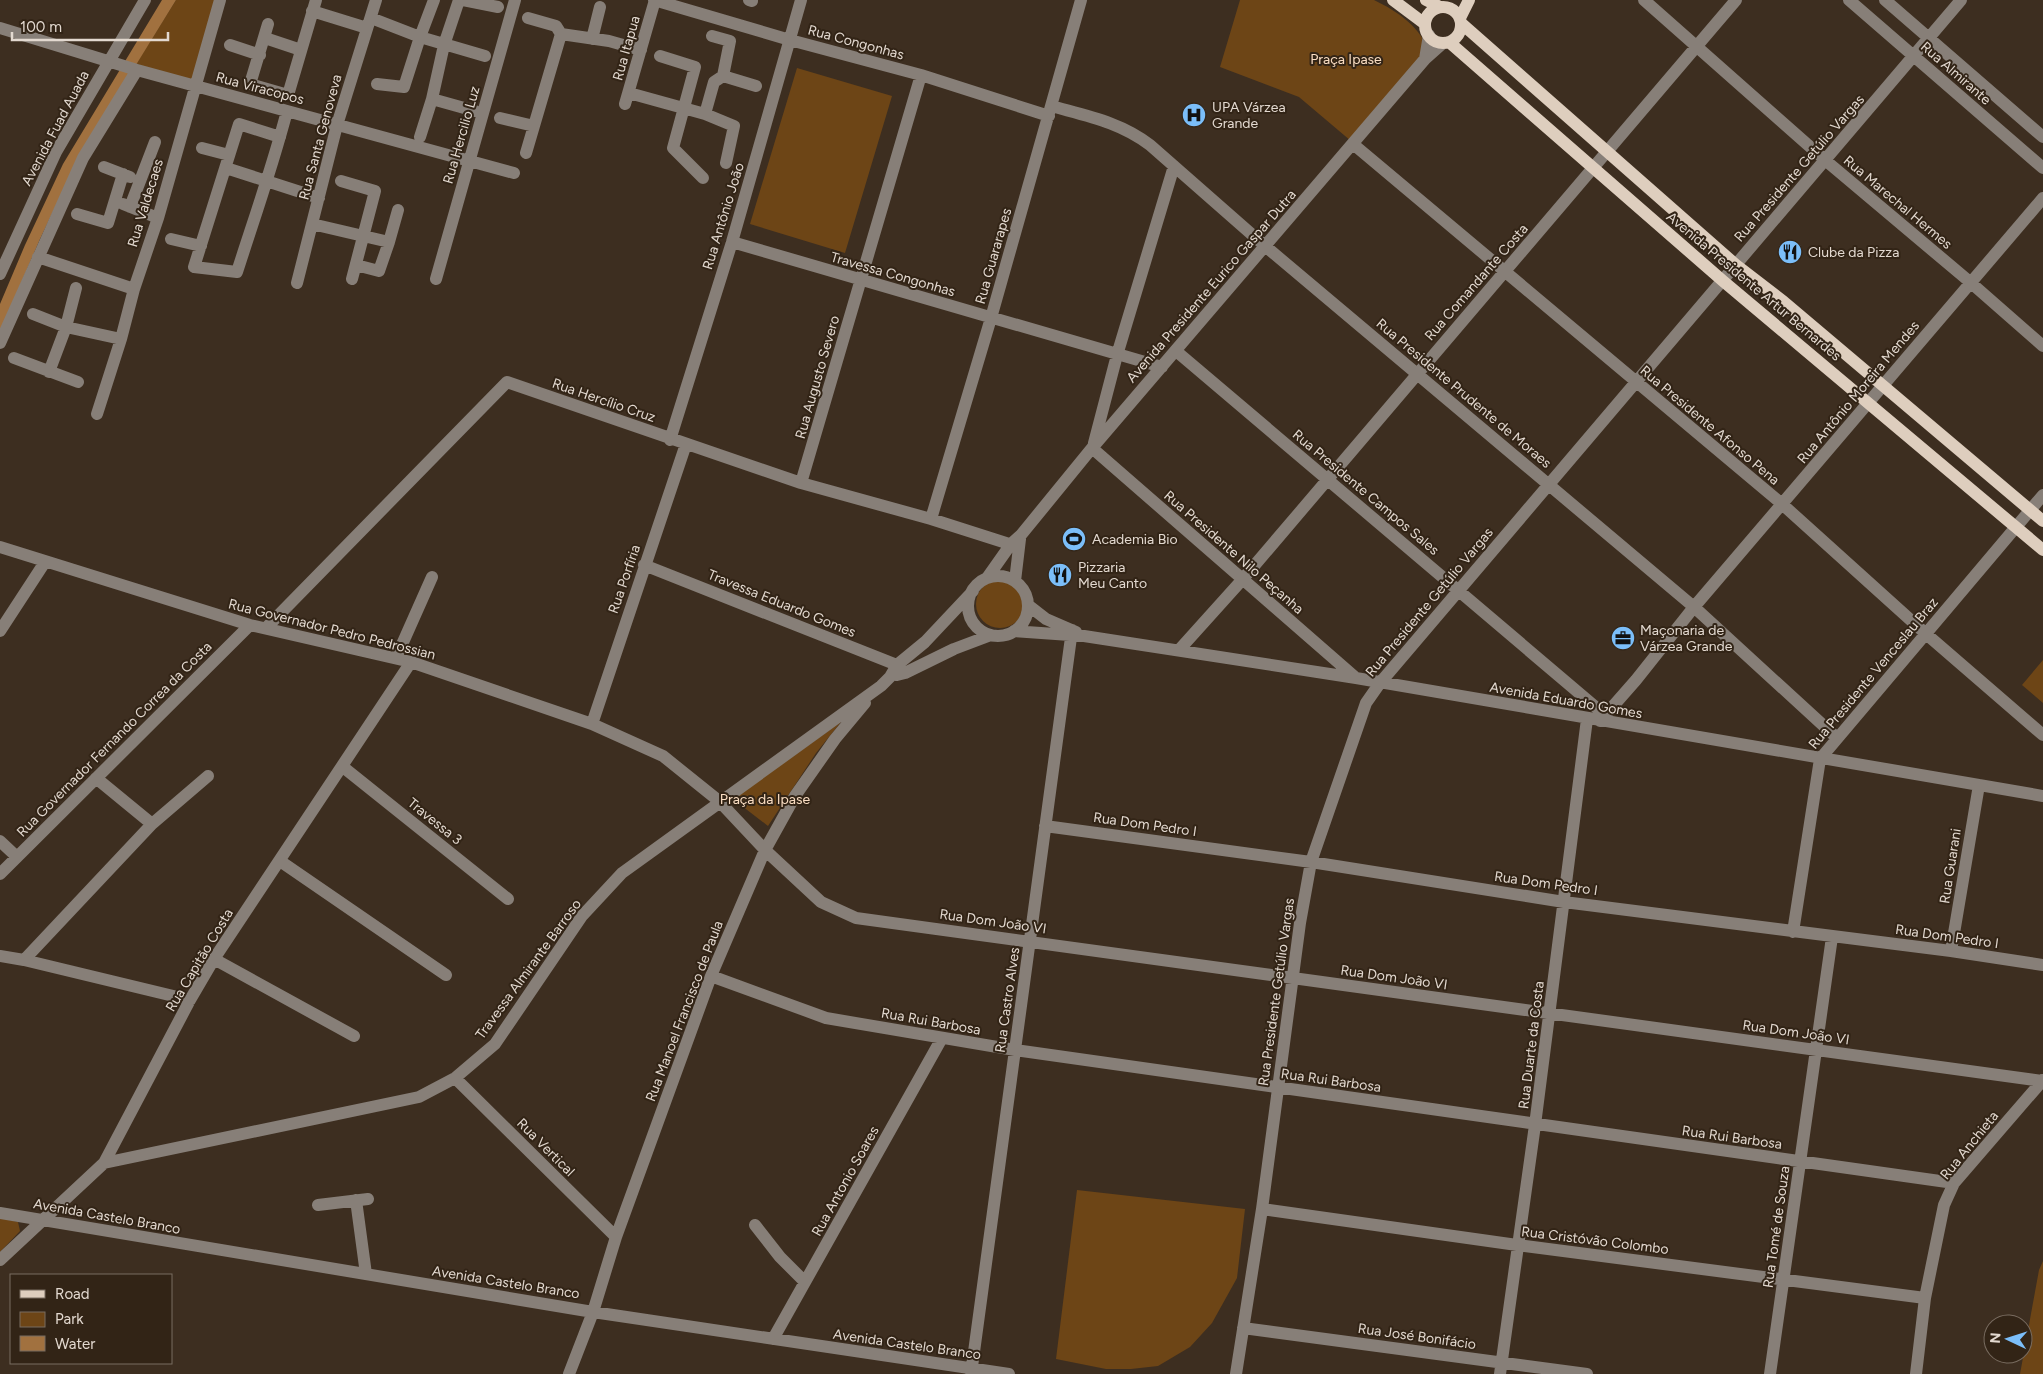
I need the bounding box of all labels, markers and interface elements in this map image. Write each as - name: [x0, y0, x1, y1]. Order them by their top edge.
- scale bar: [12, 10, 169, 42]
- street label: Rua Itapua: [609, 14, 644, 82]
- text: 100 m: [20, 18, 62, 36]
- street label: Rua Congonhas: [806, 21, 906, 63]
- street label: Rua Almirante: [1917, 38, 1995, 109]
- park label: Praça Ipase: [1310, 51, 1382, 68]
- street label: Avenida Fuad Auada: [18, 68, 93, 189]
- street label: Rua Viracopos: [214, 69, 306, 108]
- street label: Rua Santa Genoveva: [296, 72, 345, 202]
- street label: Rua Hercilio Luz: [439, 84, 484, 186]
- street label: Rua Presidente Getúlio Vargas: [1731, 91, 1868, 245]
- place label: UPA Várzea Grande: [1212, 99, 1286, 132]
- hospital icon: UPA Várzea Grande: [1181, 102, 1207, 128]
- street label: Rua Marechal Hermes: [1840, 152, 1955, 253]
- street label: Rua Valdecaes: [124, 157, 167, 249]
- street label: Rua Antônio João: [699, 161, 748, 272]
- street label: Avenida Presidente Eurico Gaspar Dutra: [1123, 186, 1300, 386]
- street label: Rua Guararapes: [972, 206, 1015, 306]
- street label: Avenida Presidente Artur Bernardes: [1663, 208, 1844, 364]
- street label: Rua Comandante Costa: [1421, 221, 1532, 344]
- restaurant icon: Clube da Pizza: [1777, 239, 1803, 265]
- place label: Clube da Pizza: [1808, 244, 1899, 261]
- street label: Travessa Congonhas: [829, 249, 957, 300]
- street label: Rua Augusto Severo: [792, 313, 843, 441]
- street label: Rua Presidente Prudente de Moraes: [1373, 315, 1555, 472]
- street label: Rua Antônio Moreira Mendes: [1794, 318, 1923, 467]
- street label: Rua Presidente Afonso Pena: [1637, 362, 1783, 489]
- street label: Rua Hercílio Cruz: [550, 375, 658, 426]
- street label: Rua Presidente Campos Sales: [1289, 426, 1442, 559]
- street label: Rua Presidente Nilo Peçanha: [1160, 487, 1307, 618]
- street label: Rua Presidente Getúlio Vargas: [1362, 524, 1497, 680]
- sports icon: Academia Bio: [1061, 526, 1087, 552]
- place label: Academia Bio: [1092, 531, 1178, 548]
- street label: Rua Porfíria: [605, 543, 644, 616]
- place label: Pizzaria Meu Canto: [1078, 559, 1147, 592]
- restaurant icon: Pizzaria Meu Canto: [1047, 562, 1073, 588]
- street label: Travessa Eduardo Gomes: [705, 566, 858, 641]
- street label: Rua Presidente Venceslau Braz: [1805, 594, 1942, 753]
- street label: Rua Governador Pedro Pedrossian: [227, 596, 437, 664]
- place label: Maçonaria de Várzea Grande: [1640, 622, 1733, 655]
- office icon: Maçonaria de Várzea Grande: [1610, 625, 1636, 651]
- street label: Rua Governador Fernando Correa da Costa: [13, 638, 215, 840]
- street label: Avenida Eduardo Gomes: [1488, 679, 1644, 722]
- park label: Praça da Ipase: [720, 791, 810, 808]
- street label: Travessa 3: [404, 794, 465, 848]
- street label: Rua Dom Pedro I: [1092, 809, 1198, 840]
- street label: Rua Guarani: [1936, 827, 1965, 905]
- street label: Rua Dom Pedro I: [1493, 868, 1599, 899]
- street label: Travessa Almirante Barroso: [472, 896, 585, 1043]
- street label: Rua Presidente Getúlio Vargas: [1255, 897, 1298, 1087]
- street label: Rua Capitão Costa: [162, 906, 237, 1015]
- street label: Rua Dom João VI: [938, 906, 1048, 937]
- street label: Rua Manoel Francisco de Paula: [642, 918, 727, 1104]
- street label: Rua Dom Pedro I: [1894, 921, 2000, 952]
- street label: Rua Castro Alves: [992, 946, 1023, 1054]
- street label: Rua Dom João VI: [1339, 962, 1449, 993]
- street label: Rua Duarte da Costa: [1515, 980, 1548, 1110]
- street label: Rua Rui Barbosa: [880, 1004, 982, 1039]
- street label: Rua Dom João VI: [1741, 1017, 1851, 1048]
- street label: Rua Rui Barbosa: [1280, 1065, 1382, 1096]
- street label: Rua Anchieta: [1937, 1108, 2002, 1183]
- street label: Rua Vertical: [513, 1115, 578, 1180]
- street label: Rua Rui Barbosa: [1681, 1122, 1783, 1153]
- street label: Rua Antonio Soares: [808, 1123, 883, 1239]
- street label: Rua Tomé de Souza: [1760, 1165, 1793, 1289]
- street label: Avenida Castelo Branco: [32, 1195, 182, 1238]
- street label: Rua Cristóvão Colombo: [1520, 1223, 1670, 1258]
- street label: Avenida Castelo Branco: [431, 1262, 581, 1303]
- legend: [10, 1274, 172, 1364]
- text: Road: [55, 1285, 90, 1303]
- text: Park: [55, 1310, 84, 1328]
- north arrow: [1983, 1314, 2033, 1364]
- street label: Rua José Bonifácio: [1357, 1320, 1477, 1353]
- street label: Avenida Castelo Branco: [832, 1326, 982, 1363]
- text: N: [1987, 1332, 2004, 1344]
- text: Water: [55, 1335, 95, 1353]

